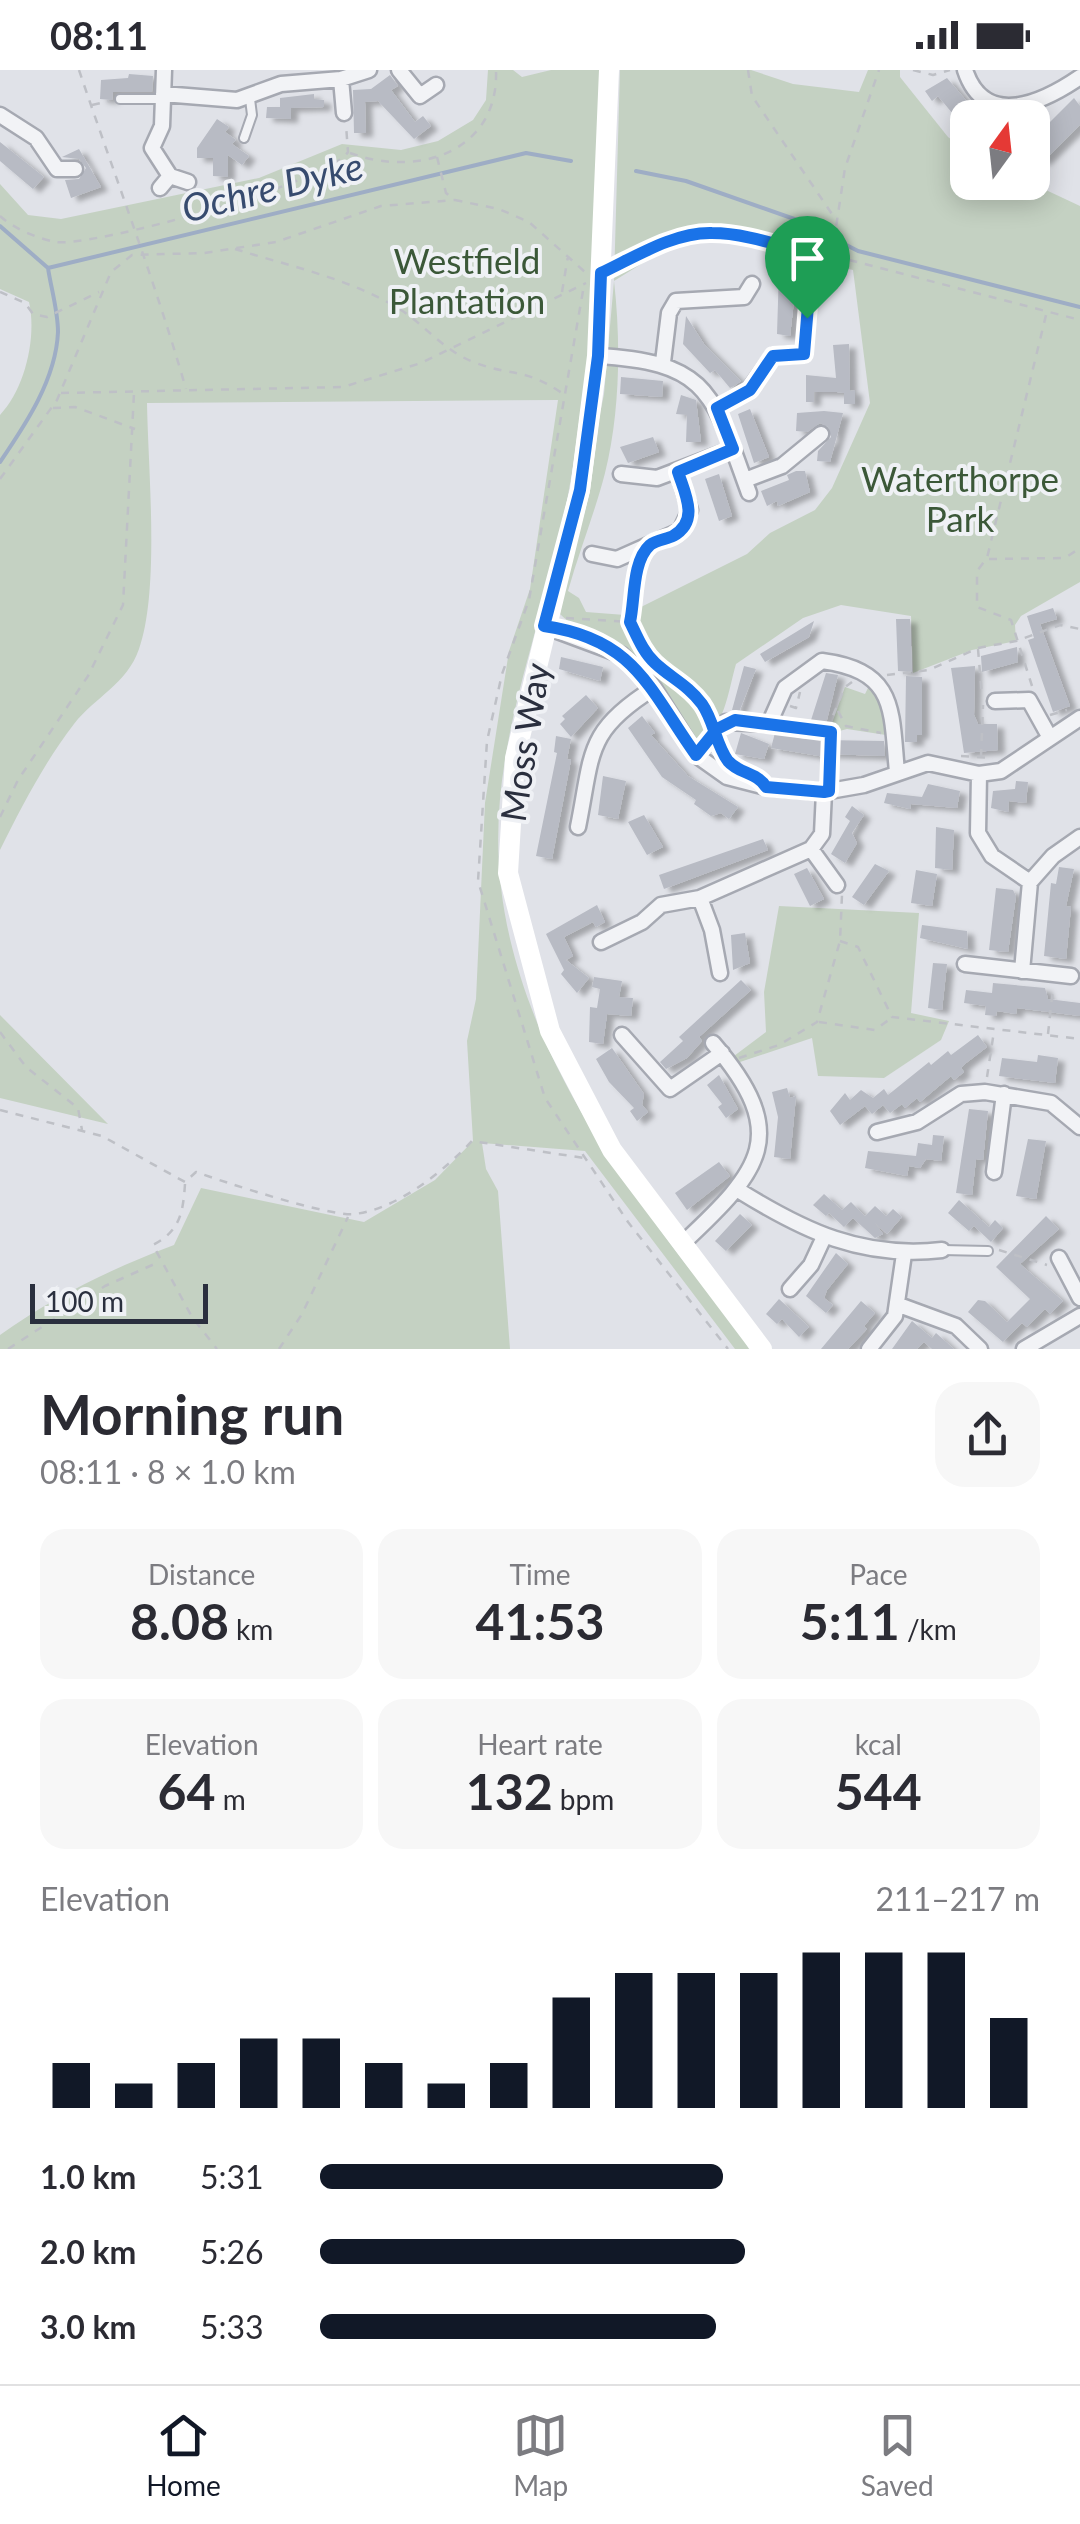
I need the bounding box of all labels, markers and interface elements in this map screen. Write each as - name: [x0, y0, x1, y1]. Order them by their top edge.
- text: 08:11: [50, 12, 148, 58]
- north arrow: [950, 100, 1050, 200]
- map controls: [950, 100, 1050, 200]
- water label: Ochre Dyke: [177, 141, 367, 231]
- pin: [765, 216, 850, 319]
- icon: arrive: [780, 231, 835, 286]
- park label: Westfield Plantation: [389, 239, 545, 321]
- park label: Waterthorpe Park: [861, 457, 1059, 539]
- street label: Moss Way: [491, 660, 557, 824]
- scale bar: [30, 1279, 208, 1324]
- text: 100 m: [45, 1284, 124, 1318]
- text: Morning run: [40, 1381, 344, 1447]
- button: share: [935, 1382, 1040, 1487]
- text: 08:11 · 8 × 1.0 km: [40, 1452, 296, 1491]
- text: Distance: [148, 1557, 255, 1591]
- text: Time: [510, 1557, 570, 1591]
- text: Pace: [849, 1557, 907, 1591]
- text: 8.08: [130, 1591, 229, 1651]
- text: 41:53: [476, 1591, 604, 1651]
- text: 5:11: [800, 1591, 900, 1651]
- text: km: [229, 1612, 273, 1646]
- text: /km: [900, 1612, 957, 1646]
- text: Elevation: [145, 1727, 259, 1761]
- text: Heart rate: [477, 1727, 603, 1761]
- text: kcal: [855, 1727, 902, 1761]
- text: 64: [158, 1761, 216, 1821]
- text: 132: [466, 1761, 553, 1821]
- text: 544: [835, 1761, 922, 1821]
- text: m: [216, 1782, 246, 1816]
- text: bpm: [553, 1782, 614, 1816]
- text: Elevation: [40, 1879, 170, 1918]
- text: 211–217 m: [876, 1879, 1040, 1918]
- text: 1.0 km: [40, 2157, 136, 2196]
- text: 5:31: [200, 2157, 264, 2196]
- text: 2.0 km: [40, 2232, 136, 2271]
- text: 5:26: [200, 2232, 264, 2271]
- text: 3.0 km: [40, 2307, 136, 2346]
- text: 5:33: [200, 2307, 264, 2346]
- tab: Home: [146, 2408, 221, 2502]
- tab: Map: [513, 2408, 568, 2502]
- tab: Saved: [861, 2408, 934, 2502]

